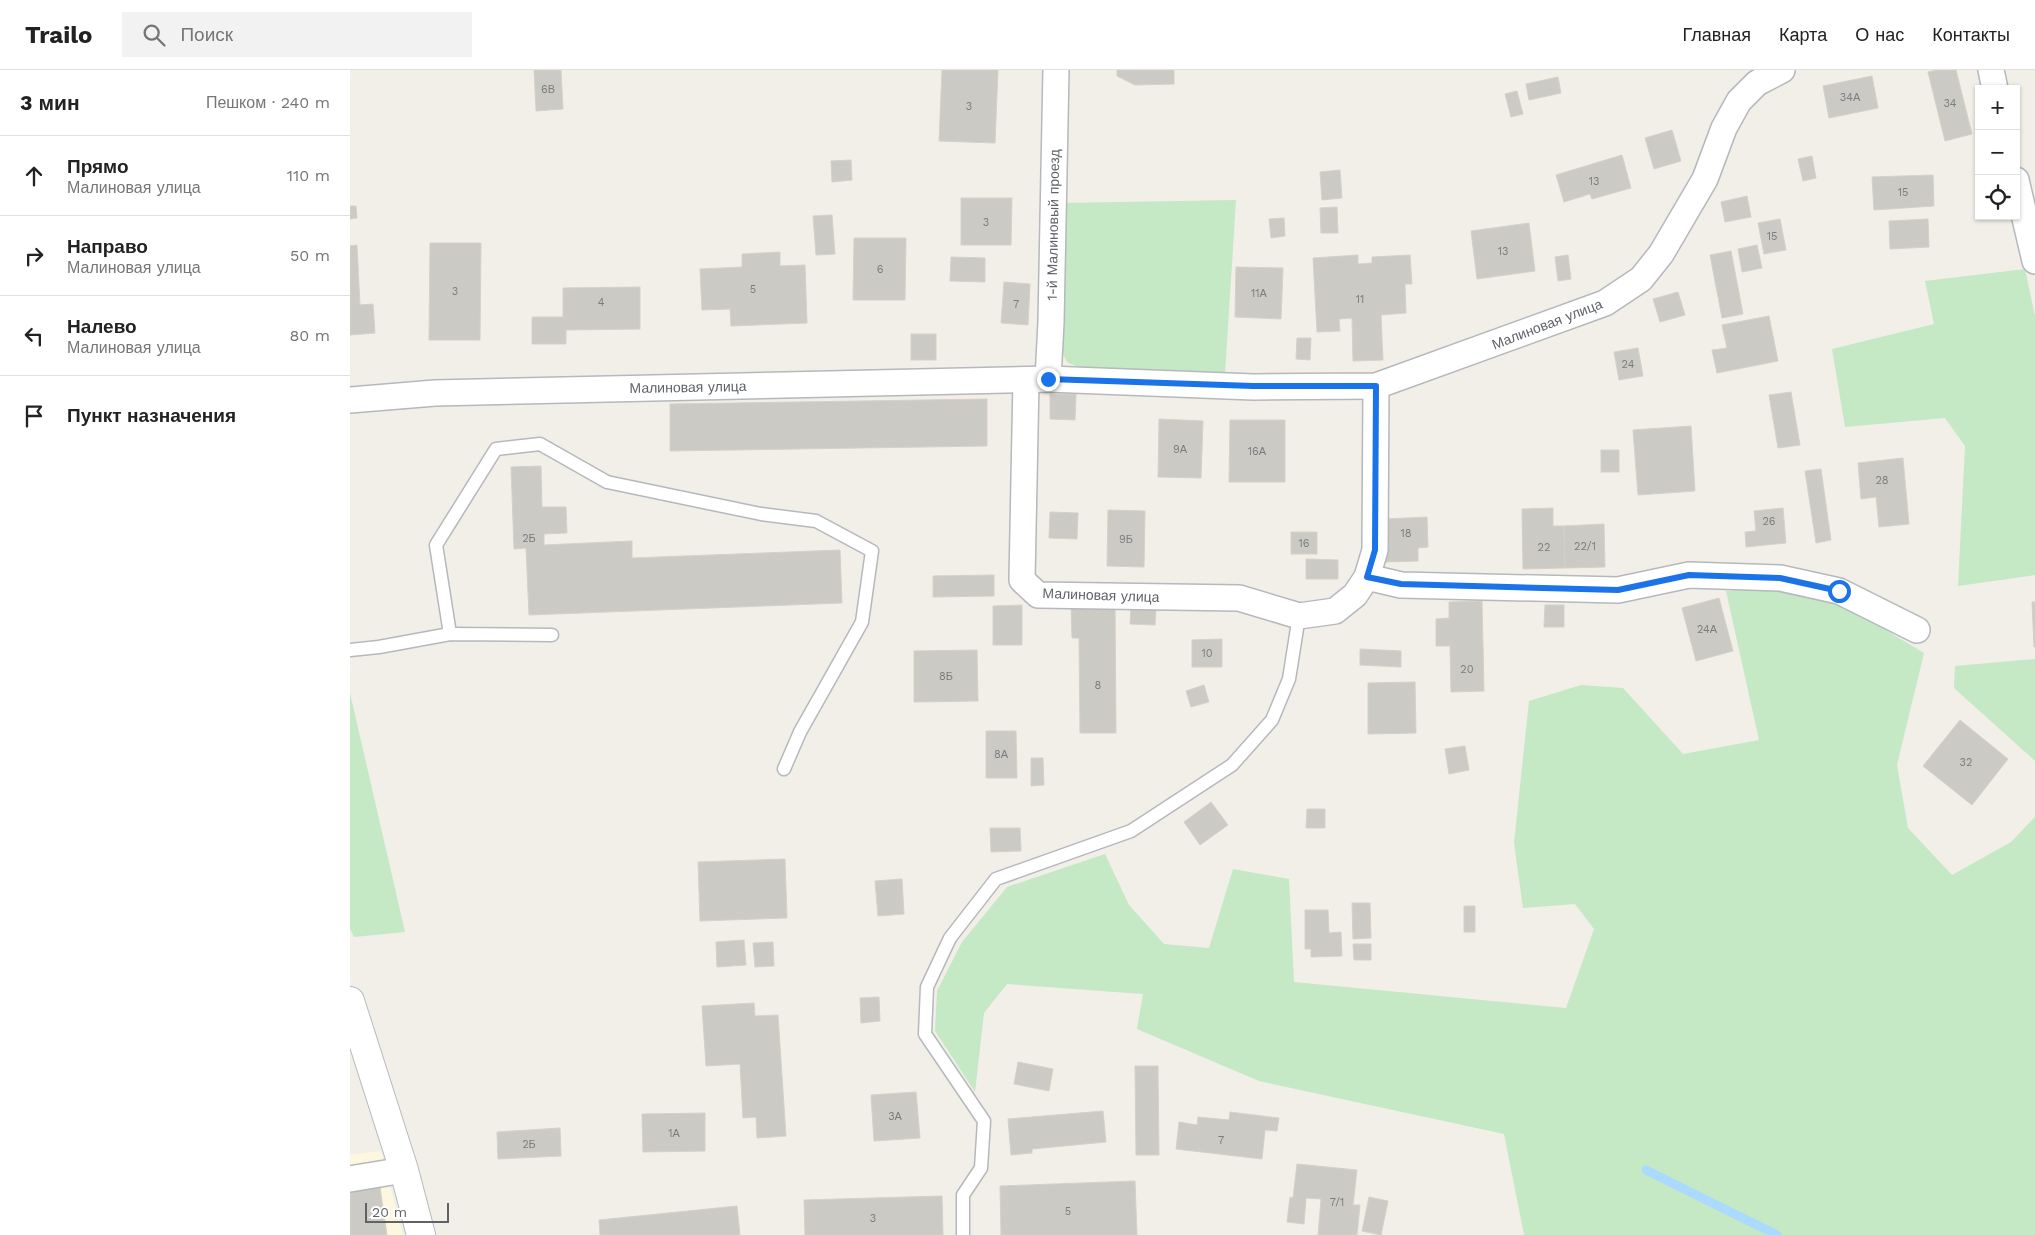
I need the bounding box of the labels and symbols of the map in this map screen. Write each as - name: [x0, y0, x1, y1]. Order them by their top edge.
- house number: 6В: [541, 83, 555, 96]
- house number: 34А: [1840, 91, 1861, 104]
- house number: 34: [1943, 97, 1957, 110]
- house number: 3: [966, 100, 972, 113]
- street label: 1-й Малиновый проезд: [1044, 149, 1062, 301]
- house number: 13: [1589, 175, 1599, 188]
- house number: 15: [1898, 186, 1908, 199]
- house number: 3: [983, 216, 989, 229]
- house number: 15: [1767, 230, 1777, 243]
- house number: 13: [1498, 245, 1508, 258]
- house number: 6: [877, 263, 884, 276]
- house number: 5: [750, 283, 756, 296]
- house number: 3: [452, 285, 458, 298]
- house number: 11А: [1251, 287, 1268, 300]
- house number: 11: [1356, 293, 1364, 306]
- street label: Малиновая улица: [1490, 295, 1605, 352]
- house number: 4: [598, 296, 605, 309]
- house number: 7: [1013, 298, 1019, 311]
- house number: 24: [1622, 358, 1635, 371]
- route end: [1037, 368, 1060, 391]
- street label: Малиновая улица: [629, 378, 747, 396]
- house number: 9А: [1173, 443, 1188, 456]
- house number: 16А: [1248, 445, 1267, 458]
- house number: 28: [1875, 474, 1889, 487]
- house number: 26: [1762, 515, 1776, 528]
- house number: 18: [1400, 527, 1412, 540]
- house number: 2Б: [522, 532, 536, 545]
- house number: 9Б: [1119, 533, 1133, 546]
- house number: 16: [1299, 537, 1310, 550]
- house number: 22/1: [1574, 540, 1596, 553]
- house number: 22: [1538, 541, 1550, 554]
- route start: [1828, 580, 1851, 603]
- street label: Малиновая улица: [1042, 585, 1160, 605]
- house number: 24А: [1697, 623, 1718, 636]
- house number: 10: [1201, 647, 1213, 660]
- house number: 20: [1460, 663, 1474, 676]
- house number: 8Б: [939, 670, 953, 683]
- house number: 8: [1095, 679, 1102, 692]
- house number: 8А: [994, 748, 1009, 761]
- house number: 32: [1960, 756, 1972, 769]
- house number: 3А: [888, 1110, 903, 1123]
- house number: 1А: [668, 1127, 680, 1140]
- house number: 7: [1218, 1134, 1224, 1147]
- house number: 2Б: [522, 1138, 536, 1151]
- house number: 7/1: [1330, 1196, 1344, 1209]
- scale bar: [365, 1200, 449, 1223]
- house number: 5: [1065, 1205, 1071, 1218]
- house number: 3: [870, 1212, 876, 1225]

